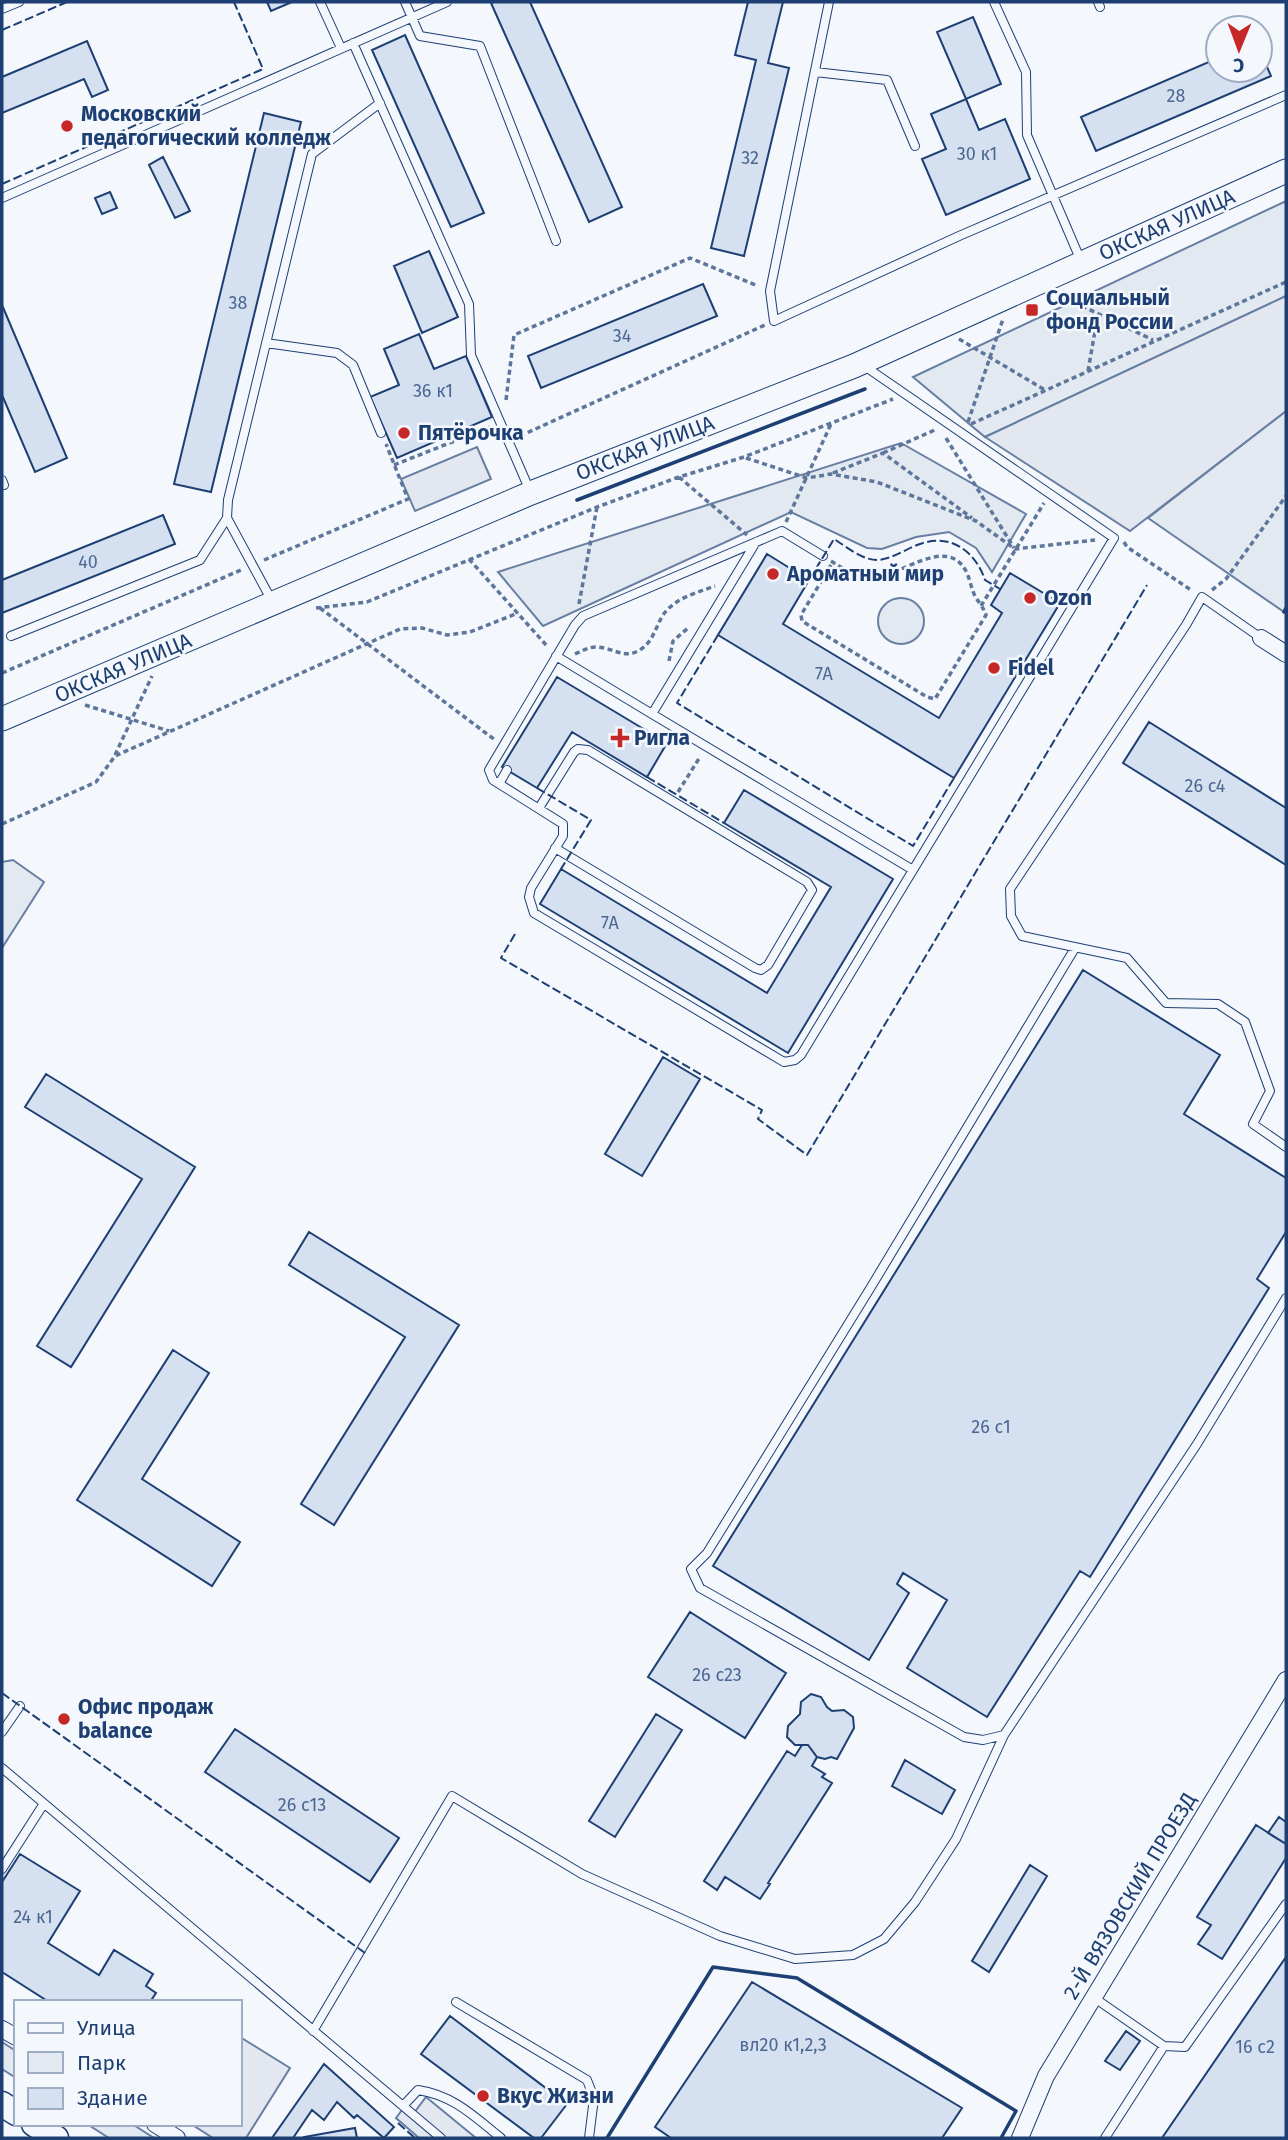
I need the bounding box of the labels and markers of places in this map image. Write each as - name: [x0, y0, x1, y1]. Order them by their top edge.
- place label: Московский педагогический колледж: [81, 101, 331, 151]
- marker: Московский педагогический колледж: [59, 118, 75, 134]
- place label: Социальный фонд России: [1046, 285, 1174, 335]
- marker: Социальный фонд России: [1024, 302, 1040, 318]
- place label: Пятёрочка: [418, 420, 524, 446]
- marker: Пятёрочка: [396, 425, 412, 441]
- place label: Ароматный мир: [786, 561, 944, 587]
- marker: Ароматный мир: [765, 566, 781, 582]
- place label: Ozon: [1044, 585, 1092, 611]
- marker: Ozon: [1022, 590, 1038, 606]
- place label: Fidel: [1008, 655, 1055, 681]
- marker: Fidel: [986, 660, 1002, 676]
- place label: Ригла: [634, 725, 690, 751]
- marker: Ригла: [612, 730, 628, 746]
- place label: Офис продаж balance: [78, 1694, 214, 1744]
- marker: Офис продаж balance: [56, 1711, 72, 1727]
- place label: Вкус Жизни: [497, 2083, 614, 2109]
- marker: Вкус Жизни: [475, 2088, 491, 2104]

